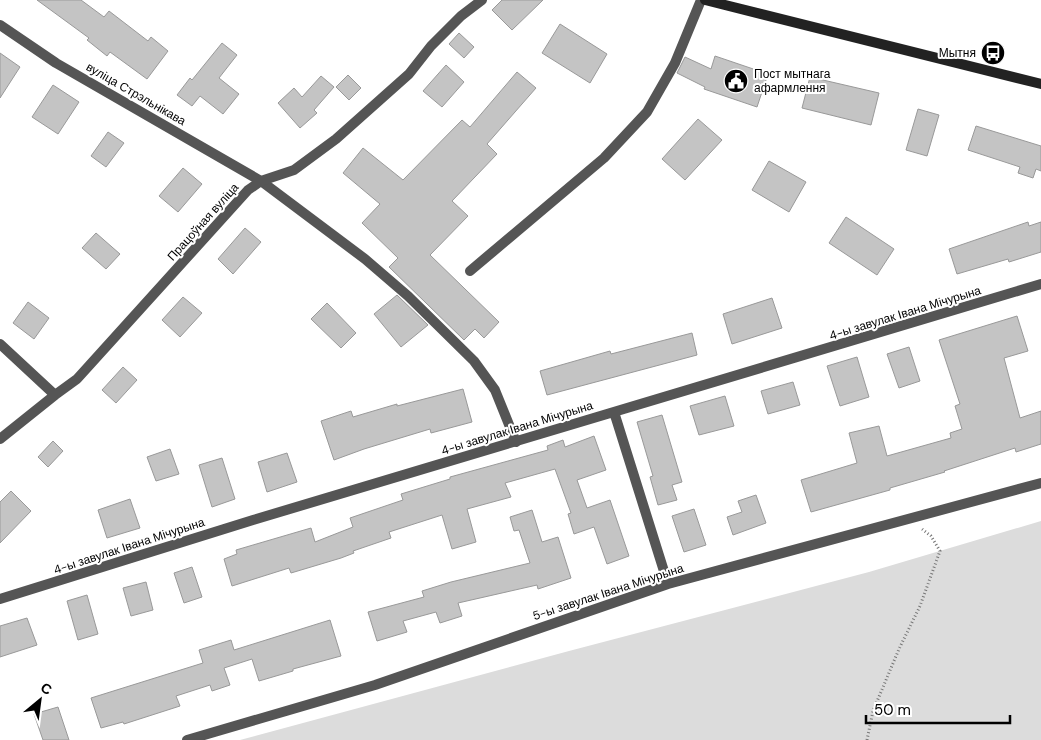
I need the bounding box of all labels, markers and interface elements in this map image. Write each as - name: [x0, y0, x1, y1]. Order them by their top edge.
- bus stop icon: Мытня: [980, 40, 1006, 66]
- place label: Мытня: [939, 45, 976, 61]
- street label: вуліца Стрэльнікава: [83, 59, 189, 129]
- place label: Пост мытнага афармлення: [754, 66, 831, 96]
- public building icon: Пост мытнага афармлення: [723, 68, 749, 94]
- street label: Працоўная вуліца: [164, 179, 242, 264]
- street label: 4-ы завулак Івана Мічурына: [827, 282, 983, 344]
- street label: 4-ы завулак Івана Мічурына: [439, 397, 595, 459]
- street label: 4-ы завулак Івана Мічурына: [51, 514, 207, 578]
- street label: 5-ы завулак Івана Мічурына: [530, 560, 686, 624]
- north arrow: [15, 675, 65, 725]
- text: С: [38, 678, 55, 699]
- scale bar: [866, 692, 1010, 724]
- text: 50 m: [874, 700, 911, 720]

